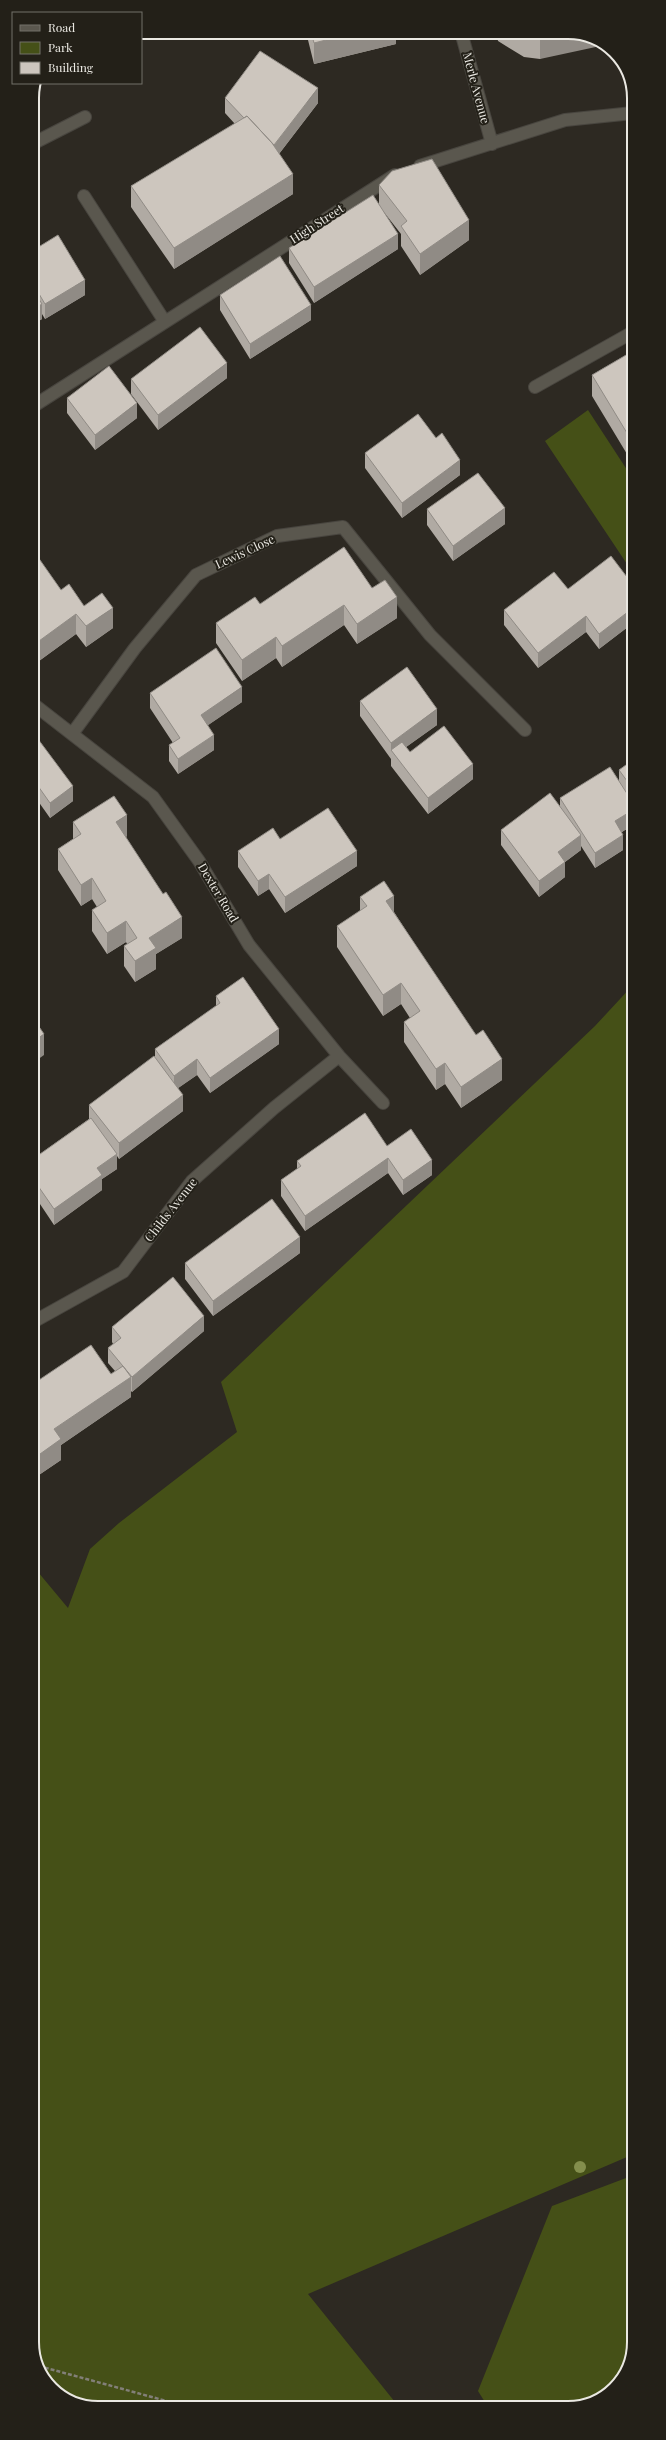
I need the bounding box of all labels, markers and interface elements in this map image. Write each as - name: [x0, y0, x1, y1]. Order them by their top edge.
- legend: [12, 12, 142, 84]
- text: Road: [48, 19, 75, 35]
- text: Park: [48, 39, 73, 55]
- street label: Merle Avenue: [460, 50, 494, 125]
- text: Building: [48, 59, 94, 75]
- street label: High Street: [286, 199, 347, 247]
- street label: Lewis Close: [212, 530, 277, 572]
- street label: Dexter Road: [195, 860, 243, 925]
- street label: Childs Avenue: [140, 1174, 200, 1245]

